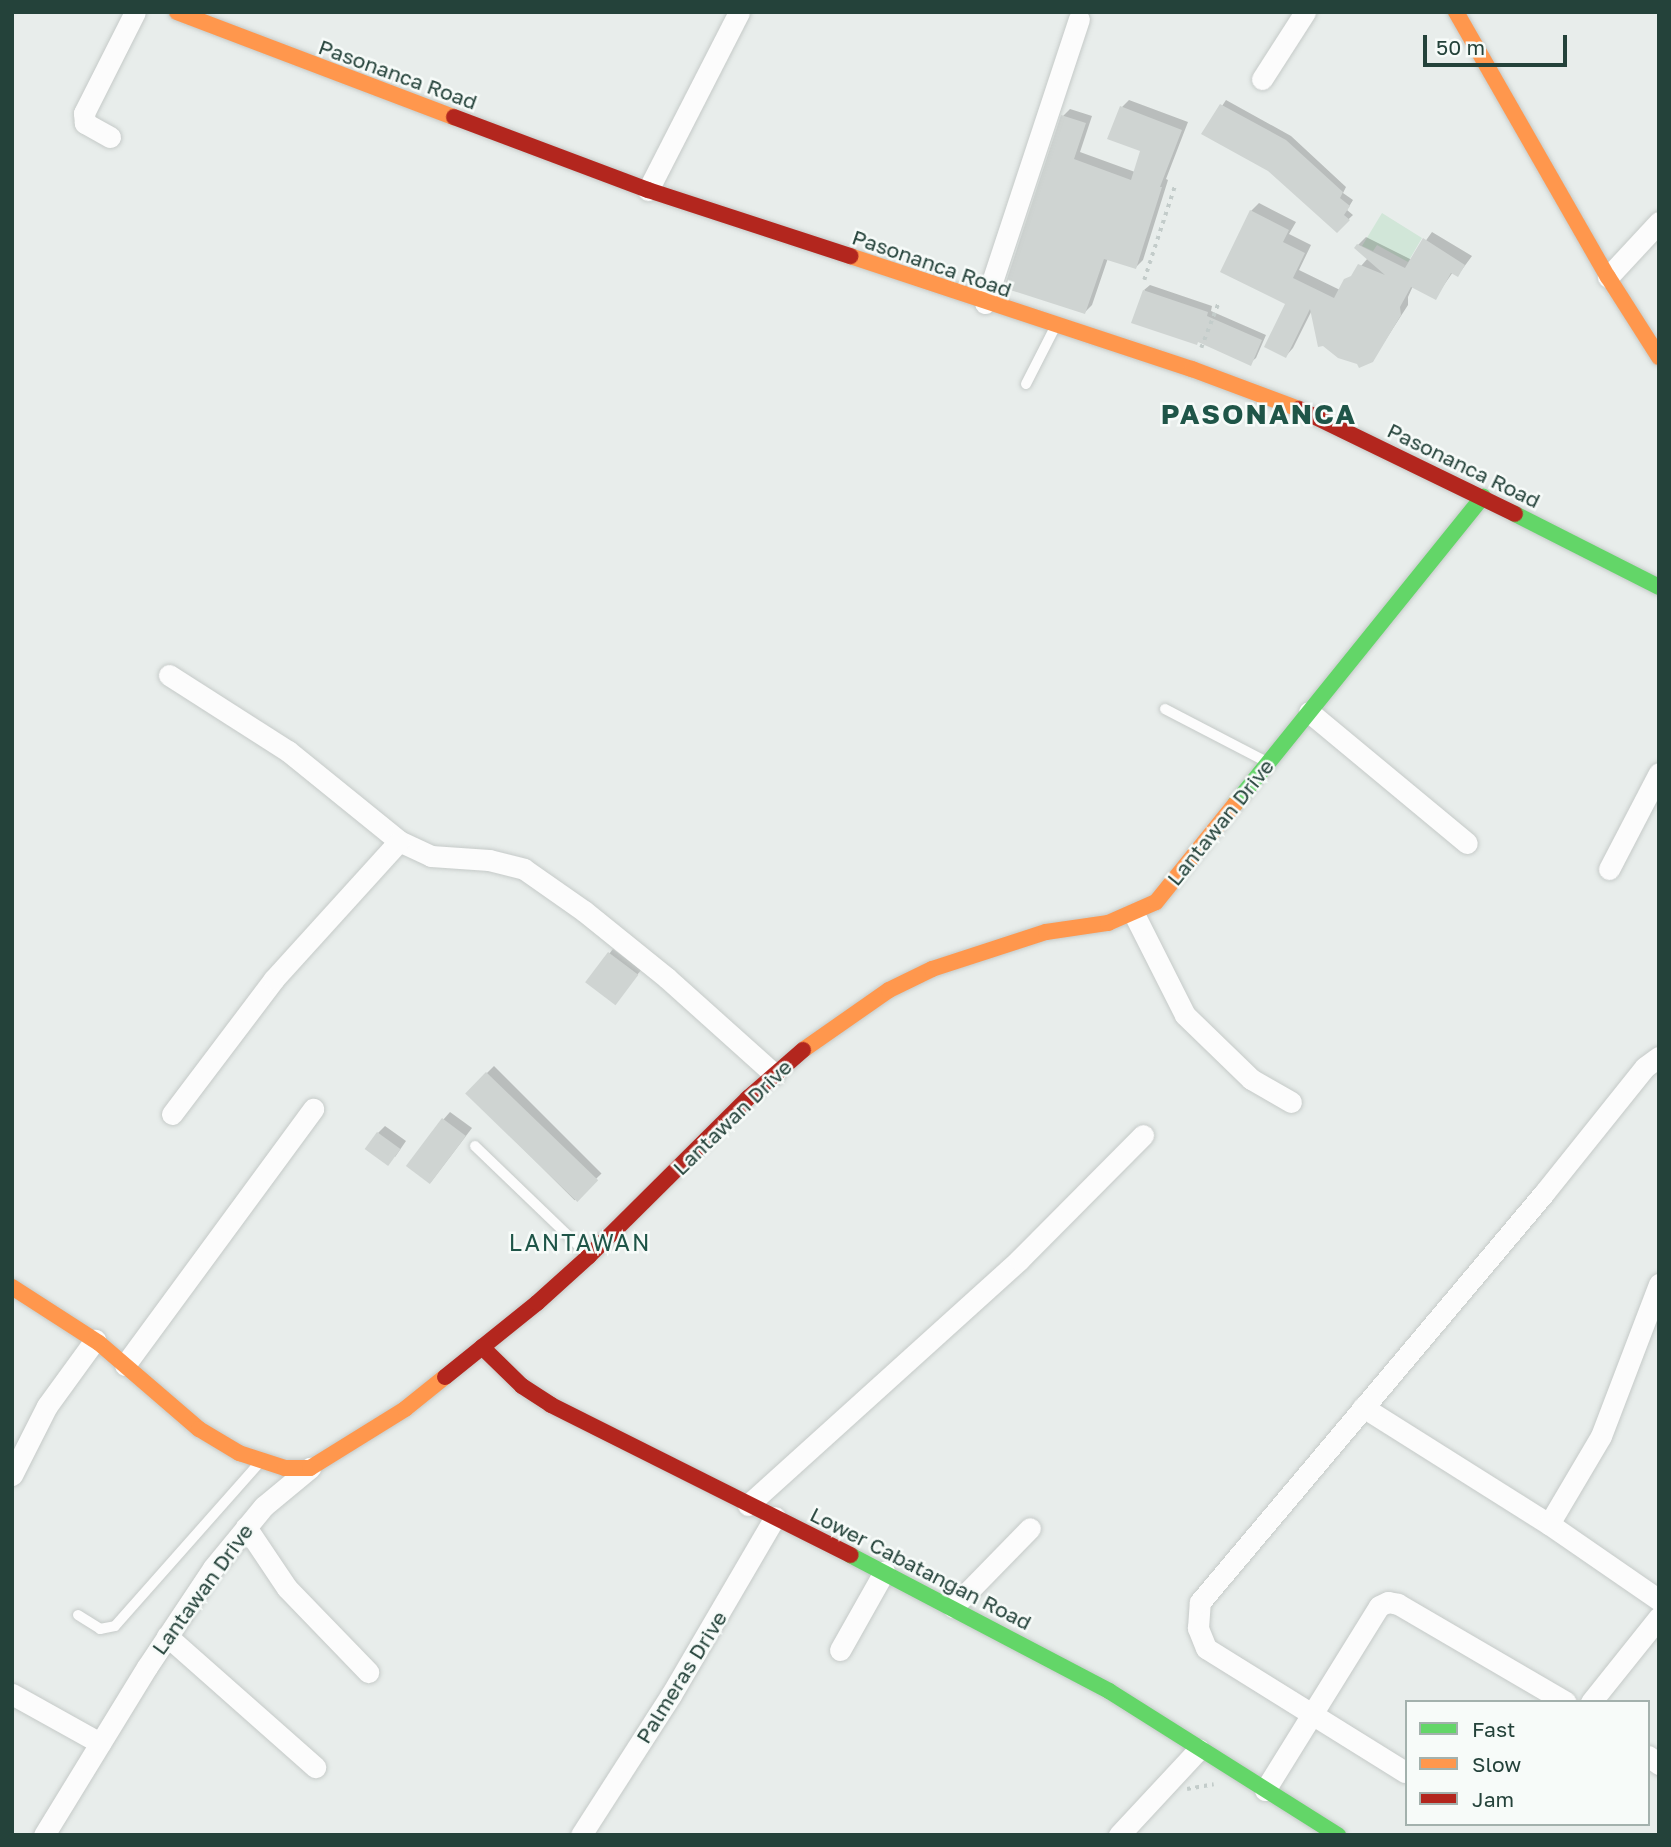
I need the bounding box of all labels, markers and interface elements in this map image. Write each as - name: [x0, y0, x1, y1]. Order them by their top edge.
- scale bar: [1426, 21, 1570, 65]
- street label: Pasonanca Road: [315, 34, 481, 114]
- text: 50 m: [1436, 34, 1485, 60]
- street label: Pasonanca Road: [849, 224, 1015, 302]
- district label: PASONANCA: [1162, 397, 1356, 431]
- street label: Pasonanca Road: [1383, 417, 1545, 513]
- street label: Lantawan Drive: [1161, 754, 1279, 890]
- street label: Lantawan Drive: [667, 1054, 797, 1180]
- district label: LANTAWAN: [510, 1228, 650, 1256]
- street label: Lower Cabatangan Road: [806, 1501, 1036, 1635]
- street label: Lantawan Drive: [146, 1519, 258, 1659]
- street label: Palmeras Drive: [630, 1606, 732, 1748]
- legend: [1405, 1700, 1650, 1826]
- text: Fast: [1472, 1716, 1515, 1742]
- text: Slow: [1472, 1751, 1521, 1777]
- text: Jam: [1472, 1786, 1514, 1812]

